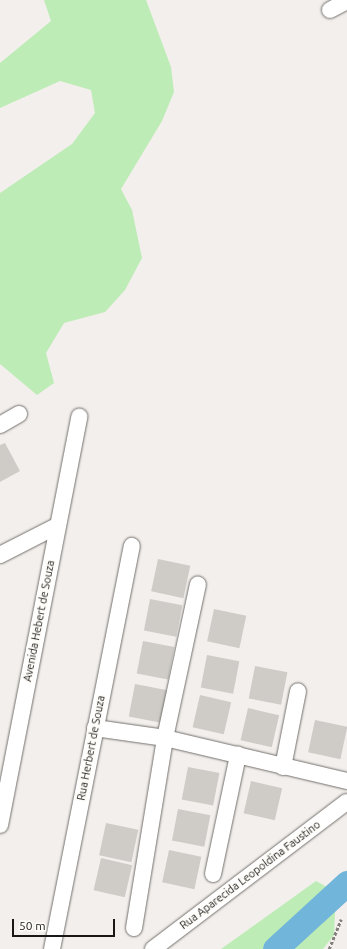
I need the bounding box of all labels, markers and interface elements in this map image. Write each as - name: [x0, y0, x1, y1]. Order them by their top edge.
- street label: Avenida Hebert de Souza: [21, 559, 57, 683]
- street label: Rua Herbert de Souza: [74, 694, 108, 802]
- street label: Rua Aparecida Leopoldina Faustino: [177, 818, 323, 932]
- scale bar: [14, 911, 117, 937]
- text: 50 m: [19, 919, 46, 932]

